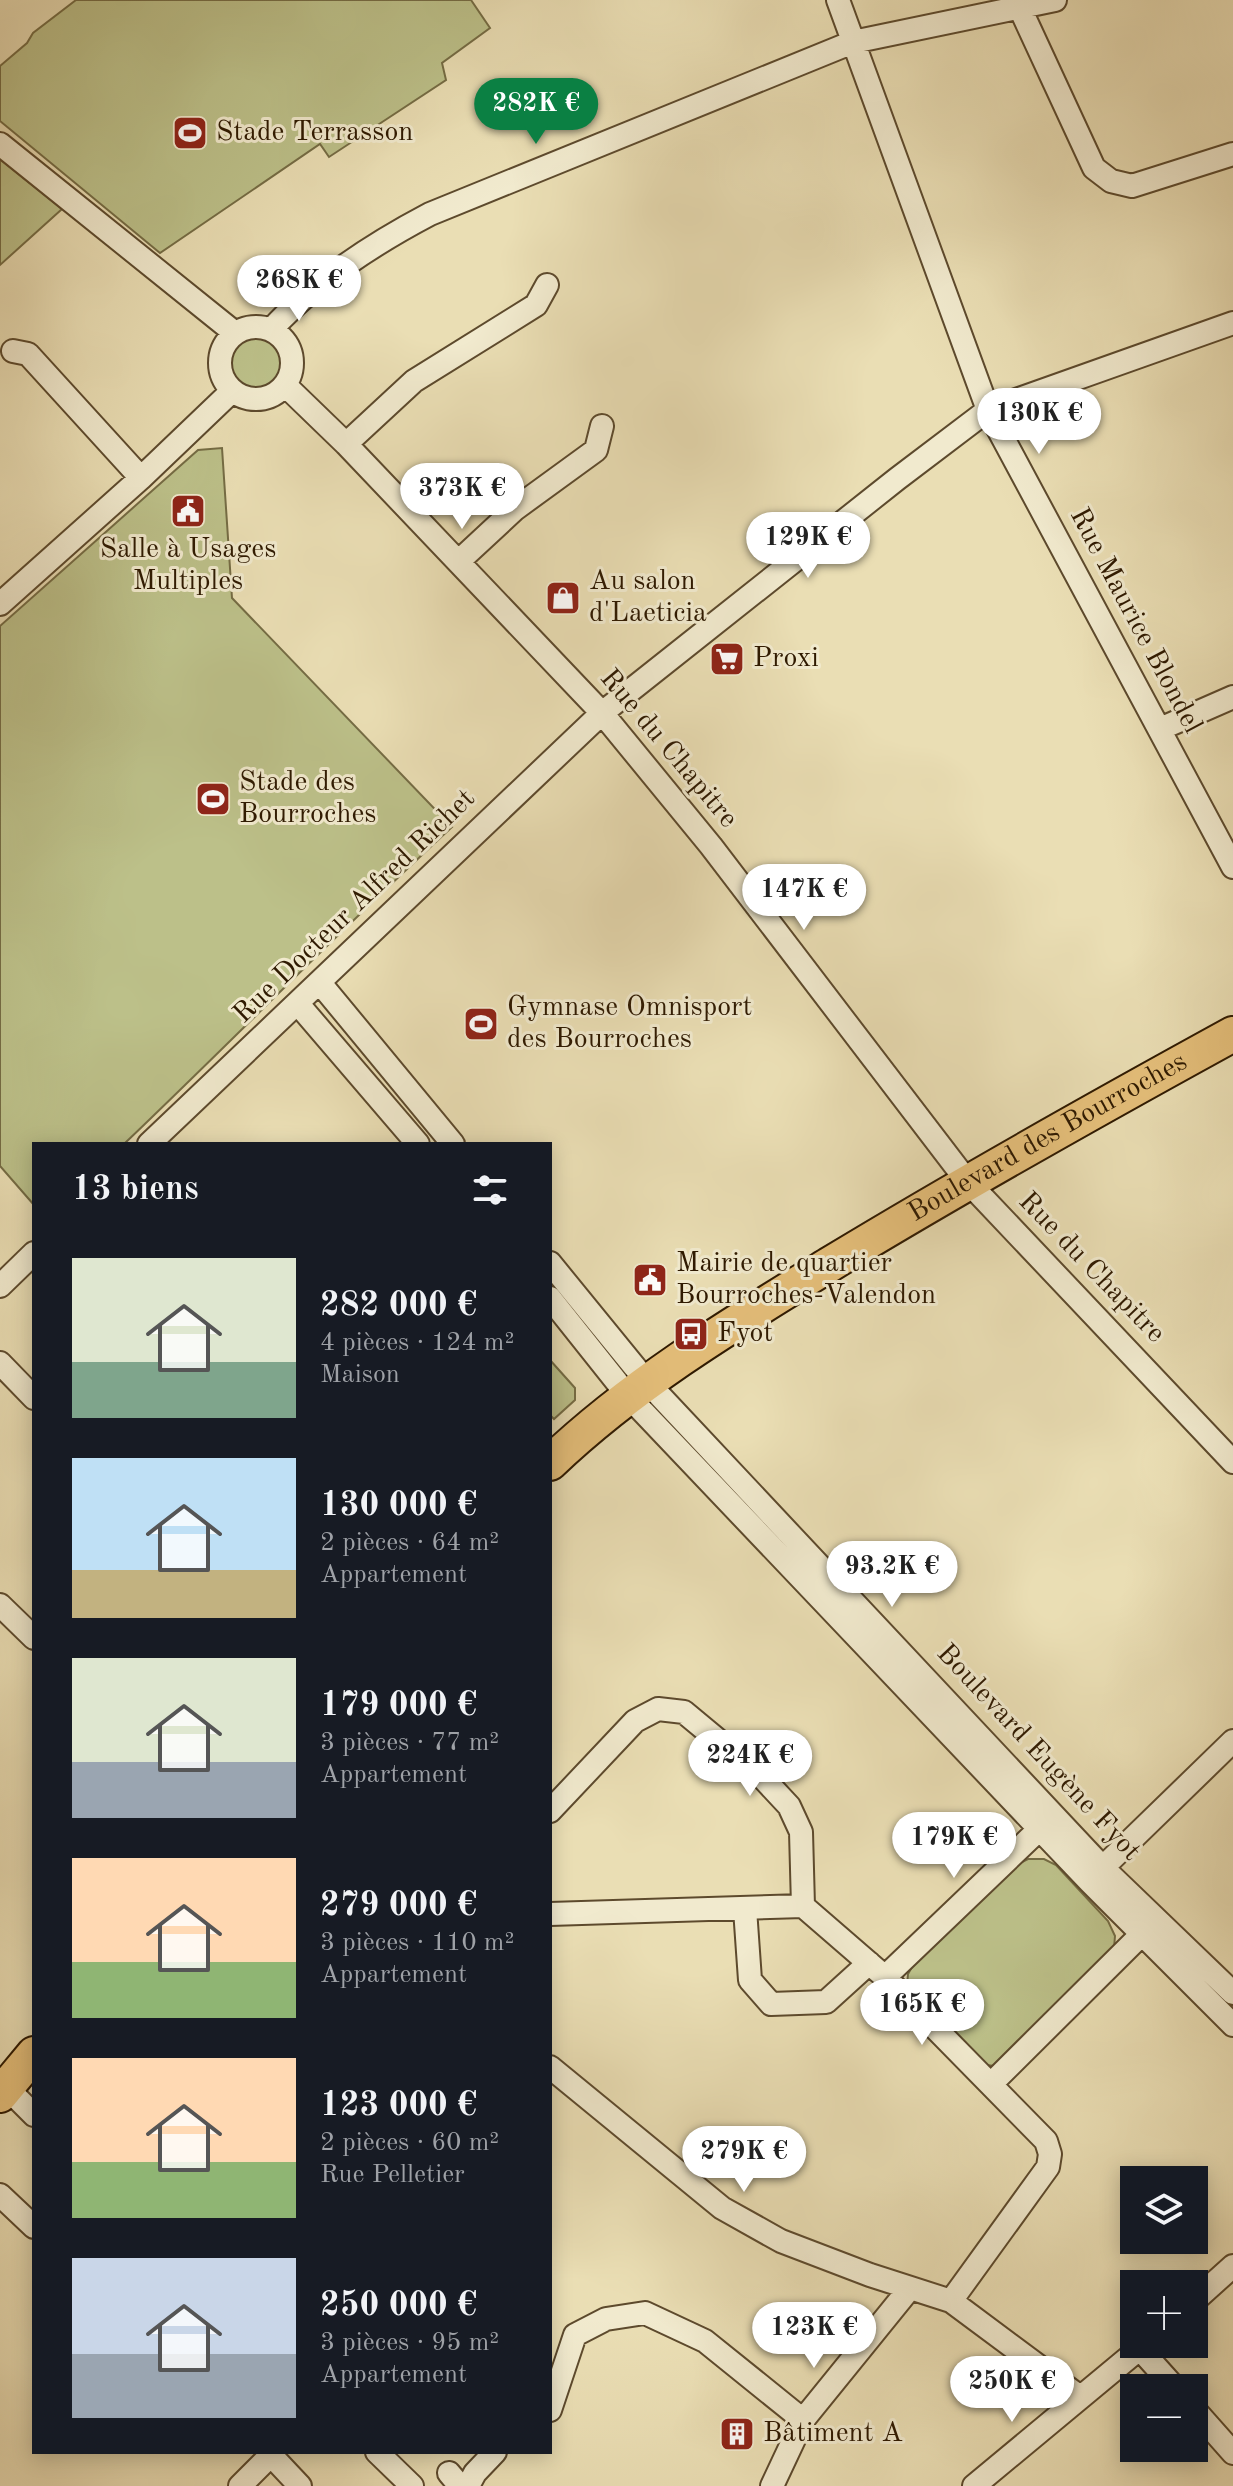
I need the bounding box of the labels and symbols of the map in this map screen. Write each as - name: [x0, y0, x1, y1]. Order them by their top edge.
- pin: 282K €: [471, 78, 601, 146]
- sports icon: Stade Terrasson: [171, 114, 209, 152]
- place label: Stade Terrasson: [216, 119, 413, 147]
- pin: 268K €: [234, 255, 364, 323]
- pin: 130K €: [974, 388, 1104, 456]
- pin: 373K €: [397, 463, 527, 531]
- public building icon: Salle à Usages Multiples: [169, 492, 207, 530]
- street label: Rue Maurice Blondel: [1064, 504, 1206, 738]
- pin: 129K €: [743, 512, 873, 580]
- place label: Salle à Usages Multiples: [100, 536, 276, 596]
- place label: Au salon d'Laeticia: [589, 568, 707, 628]
- shop icon: Au salon d'Laeticia: [544, 579, 582, 617]
- supermarket icon: Proxi: [708, 640, 746, 678]
- place label: Proxi: [753, 645, 819, 673]
- street label: Rue du Chapitre: [594, 664, 742, 834]
- place label: Stade des Bourroches: [239, 769, 376, 829]
- sports icon: Stade des Bourroches: [194, 780, 232, 818]
- street label: Rue Docteur Alfred Richet: [229, 785, 481, 1029]
- pin: 147K €: [739, 864, 869, 932]
- place label: Gymnase Omnisport des Bourroches: [507, 994, 752, 1054]
- sports icon: Gymnase Omnisport des Bourroches: [462, 1005, 500, 1043]
- street label: Boulevard des Bourroches: [904, 1048, 1192, 1228]
- street label: Rue du Chapitre: [1012, 1187, 1170, 1349]
- place label: Mairie de quartier Bourroches-Valendon: [676, 1250, 936, 1310]
- public building icon: Mairie de quartier Bourroches-Valendon: [631, 1261, 669, 1299]
- bus stop icon: Fyot: [672, 1315, 710, 1353]
- place label: Fyot: [717, 1320, 773, 1348]
- pin: 93.2K €: [818, 1541, 966, 1609]
- street label: Boulevard Eugène Fyot: [931, 1639, 1145, 1867]
- pin: 224K €: [685, 1730, 815, 1798]
- pin: 179K €: [889, 1812, 1019, 1880]
- pin: 165K €: [857, 1979, 987, 2047]
- pin: 279K €: [679, 2126, 809, 2194]
- pin: 123K €: [749, 2302, 879, 2370]
- pin: 250K €: [947, 2356, 1077, 2424]
- building icon: Bâtiment A: [718, 2415, 756, 2453]
- place label: Bâtiment A: [763, 2420, 903, 2448]

